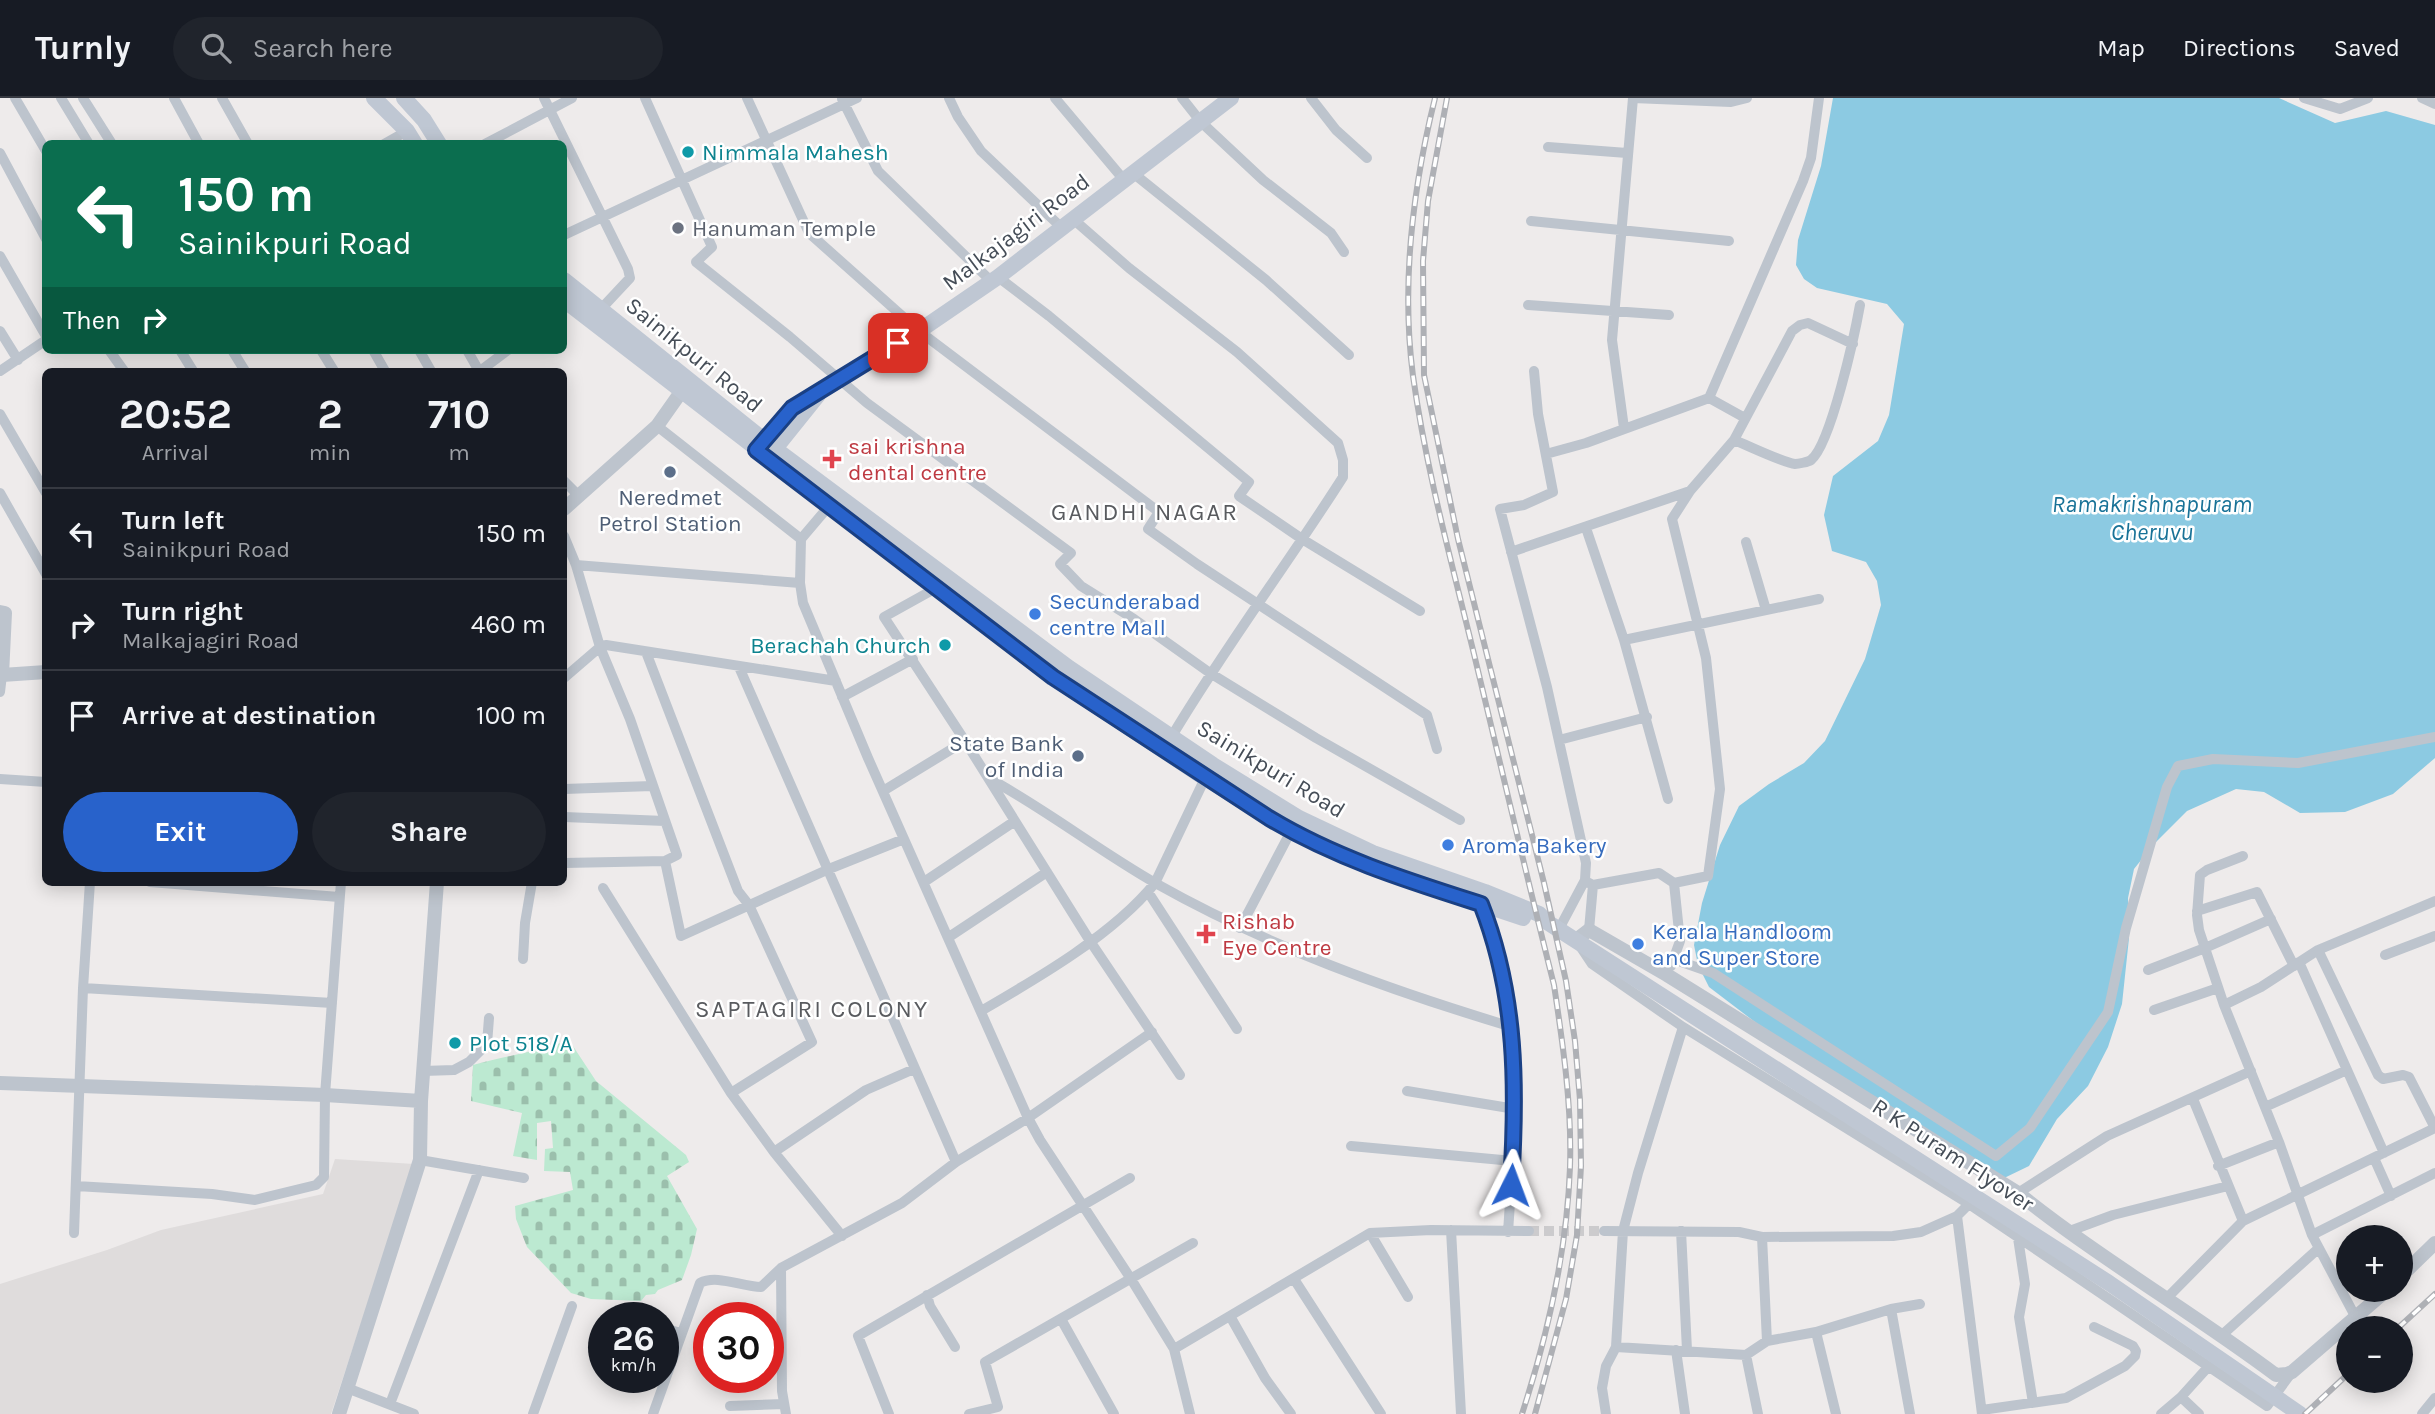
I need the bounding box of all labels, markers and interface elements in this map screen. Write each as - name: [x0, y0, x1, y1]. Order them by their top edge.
- search box: [173, 17, 663, 80]
- text: Turnly: [35, 29, 131, 67]
- icon: search: [197, 29, 235, 67]
- text: Search here: [253, 33, 393, 64]
- text: Map: [2097, 34, 2145, 62]
- text: Directions: [2183, 34, 2296, 62]
- text: Saved: [2334, 34, 2400, 62]
- place label: Nimmala Mahesh: [702, 139, 889, 166]
- marker: Nimmala Mahesh: [680, 144, 696, 160]
- text: 150 m: [178, 166, 314, 223]
- icon: left: [63, 168, 154, 259]
- street label: Malkajagiri Road: [937, 168, 1095, 296]
- place label: Hanuman Temple: [692, 215, 876, 242]
- marker: Hanuman Temple: [670, 220, 686, 236]
- text: Sainikpuri Road: [178, 225, 412, 262]
- street label: Sainikpuri Road: [620, 292, 768, 418]
- icon: right: [135, 301, 173, 339]
- text: Then: [63, 305, 121, 336]
- pin: [868, 313, 928, 373]
- icon: arrive: [879, 324, 917, 362]
- text: 20:52: [119, 389, 232, 439]
- text: 2: [317, 389, 343, 439]
- text: 710: [428, 389, 490, 439]
- place label: sai krishna dental centre: [848, 433, 987, 486]
- text: Arrival: [142, 439, 209, 466]
- text: min: [309, 439, 351, 466]
- text: m: [448, 439, 470, 466]
- marker: sai krishna dental centre: [822, 449, 842, 469]
- marker: Neredmet Petrol Station: [662, 464, 678, 480]
- place label: Neredmet Petrol Station: [598, 484, 742, 537]
- water label: Ramakrishnapuram Cheruvu: [2052, 490, 2252, 546]
- district label: GANDHI NAGAR: [1051, 498, 1239, 526]
- text: Turn left: [122, 505, 224, 536]
- icon: left: [63, 515, 101, 553]
- text: 150 m: [477, 518, 546, 549]
- text: Sainikpuri Road: [122, 536, 290, 563]
- place label: Secunderabad centre Mall: [1049, 588, 1201, 641]
- text: Turn right: [122, 596, 243, 627]
- icon: right: [63, 606, 101, 644]
- marker: Secunderabad centre Mall: [1027, 606, 1043, 622]
- text: 460 m: [471, 609, 546, 640]
- text: Malkajagiri Road: [122, 627, 300, 654]
- place label: Berachah Church: [750, 632, 931, 659]
- marker: Berachah Church: [937, 637, 953, 653]
- icon: arrive: [63, 697, 101, 735]
- text: Arrive at destination: [122, 700, 376, 731]
- text: 100 m: [476, 700, 546, 731]
- street label: Sainikpuri Road: [1192, 714, 1350, 824]
- place label: State Bank of India: [949, 730, 1064, 783]
- marker: State Bank of India: [1070, 748, 1086, 764]
- button: Exit: [63, 792, 298, 872]
- button: Share: [312, 792, 546, 872]
- place label: Aroma Bakery: [1462, 832, 1607, 859]
- marker: Aroma Bakery: [1440, 837, 1456, 853]
- place label: Rishab Eye Centre: [1222, 908, 1331, 961]
- place label: Kerala Handloom and Super Store: [1652, 918, 1832, 971]
- marker: Rishab Eye Centre: [1196, 924, 1216, 944]
- marker: Kerala Handloom and Super Store: [1630, 936, 1646, 952]
- district label: SAPTAGIRI COLONY: [695, 995, 929, 1023]
- place label: Plot 518/A: [469, 1030, 573, 1057]
- marker: Plot 518/A: [447, 1035, 463, 1051]
- street label: R K Puram Flyover: [1867, 1093, 2039, 1218]
- position arrow: [1474, 1148, 1548, 1222]
- map controls: [2336, 1225, 2413, 1393]
- button: +: [2336, 1225, 2413, 1302]
- speed limit sign: 30: [693, 1302, 784, 1393]
- button: −: [2336, 1316, 2413, 1393]
- text: 26: [612, 1318, 655, 1359]
- text: km/h: [611, 1354, 656, 1376]

